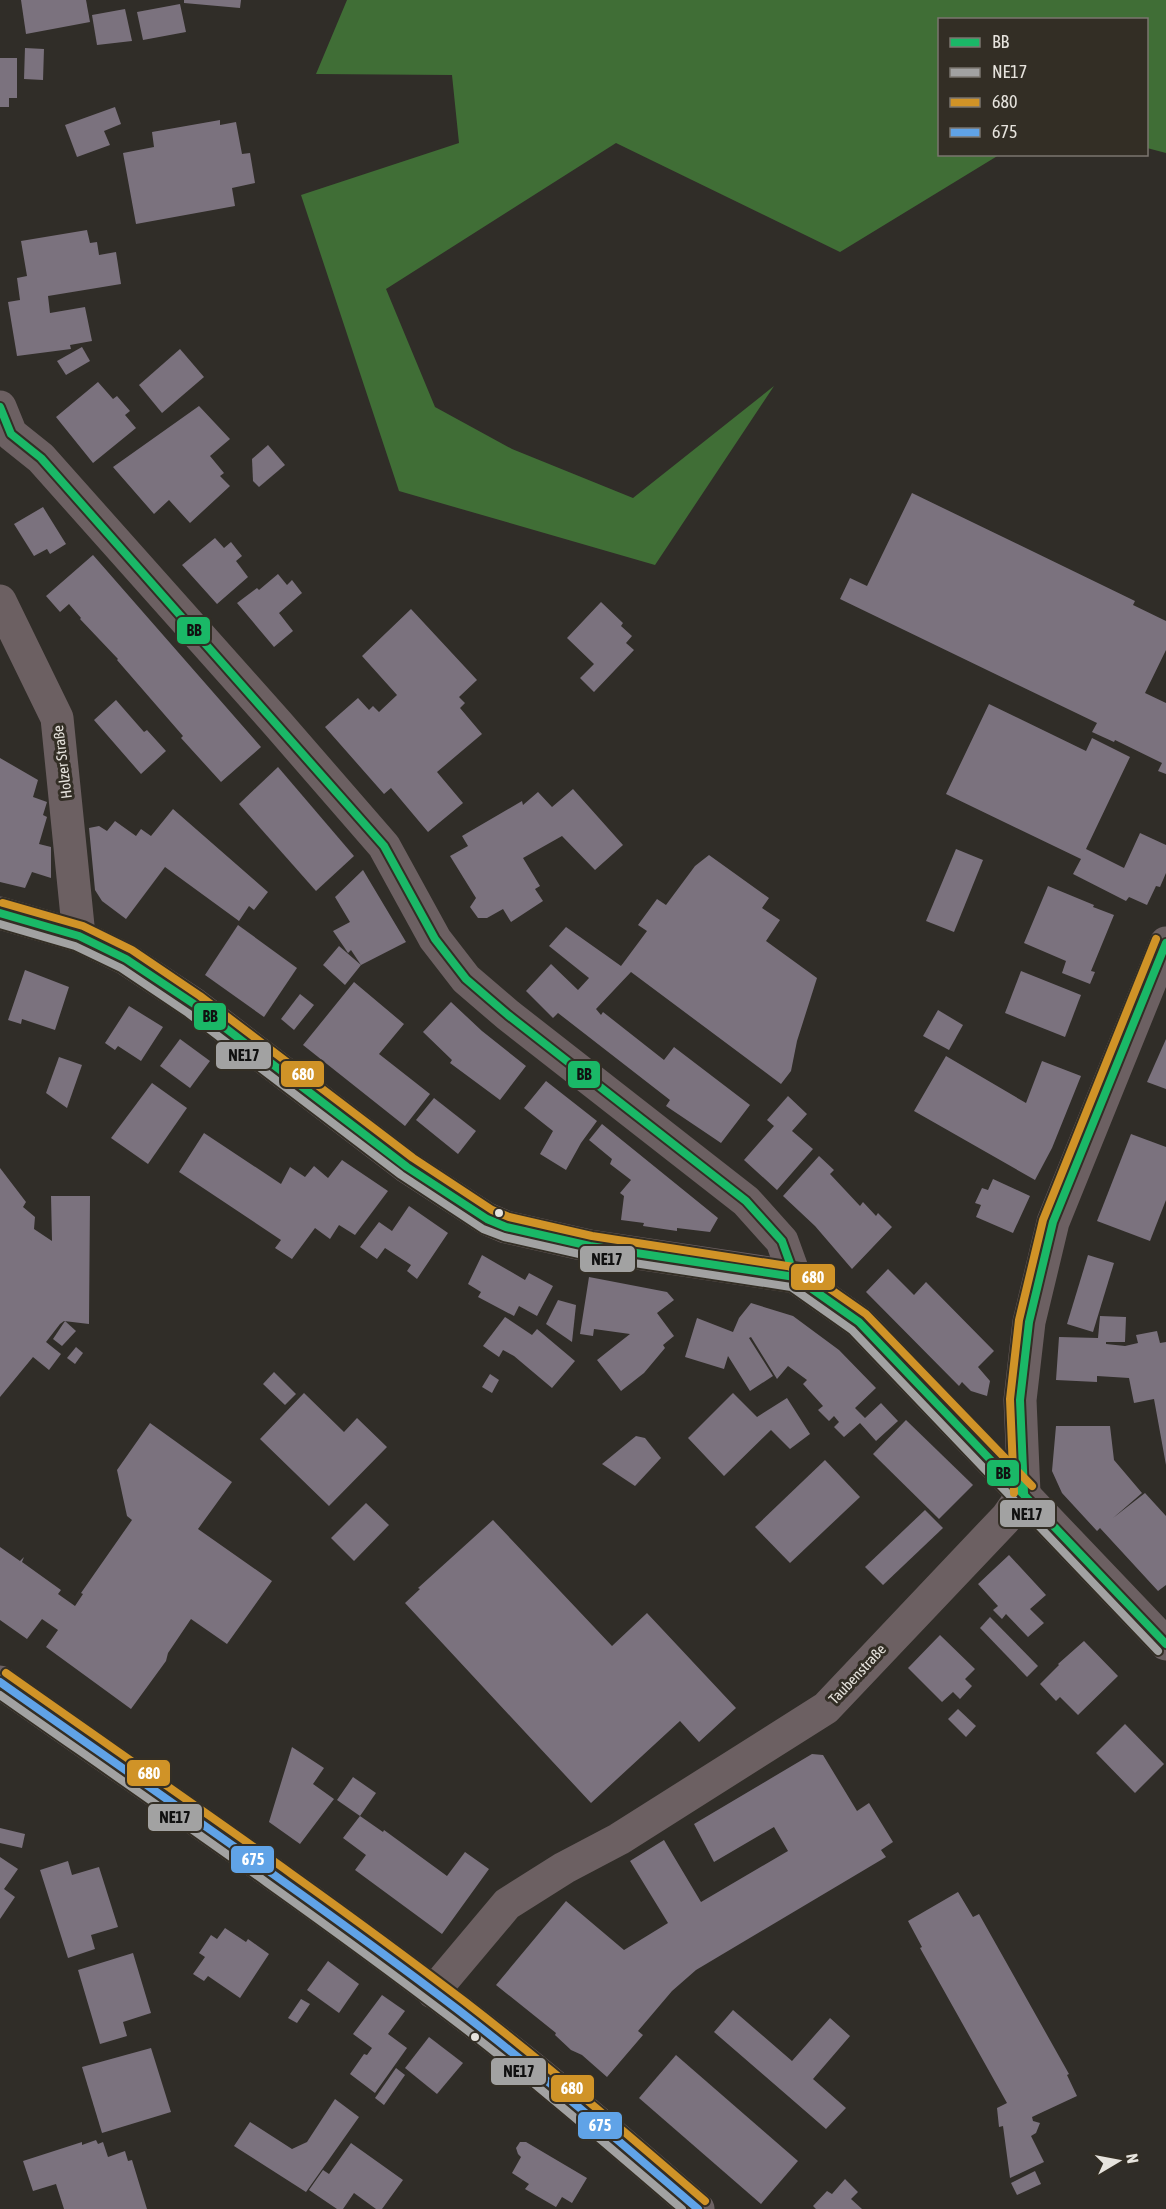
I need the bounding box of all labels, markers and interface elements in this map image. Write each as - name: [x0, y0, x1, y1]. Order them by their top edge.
- legend: [938, 18, 1148, 156]
- text: BB: [992, 31, 1010, 52]
- text: NE17: [992, 61, 1027, 82]
- text: 680: [992, 91, 1017, 112]
- text: 675: [992, 121, 1017, 142]
- line badge: BB: [176, 616, 211, 645]
- text: BB: [186, 621, 202, 639]
- street label: Holzer Straße: [49, 724, 75, 800]
- line badge: BB: [193, 1002, 227, 1031]
- text: BB: [202, 1007, 218, 1025]
- line badge: NE17: [215, 1041, 272, 1070]
- text: NE17: [228, 1046, 260, 1064]
- line badge: 680: [280, 1060, 325, 1088]
- line badge: BB: [567, 1060, 601, 1089]
- text: 680: [292, 1065, 315, 1083]
- text: BB: [576, 1065, 592, 1083]
- unlabelled marker: [493, 1207, 505, 1219]
- line badge: NE17: [579, 1245, 636, 1273]
- text: NE17: [591, 1250, 623, 1268]
- line badge: 680: [790, 1263, 836, 1291]
- text: 680: [802, 1268, 825, 1286]
- line badge: BB: [986, 1459, 1020, 1487]
- text: BB: [995, 1464, 1011, 1482]
- line badge: NE17: [999, 1499, 1056, 1528]
- text: NE17: [1011, 1505, 1043, 1523]
- street label: Taubenstraße: [825, 1640, 889, 1707]
- line badge: 680: [126, 1759, 171, 1787]
- text: 680: [138, 1764, 161, 1782]
- line badge: NE17: [147, 1803, 203, 1832]
- text: NE17: [159, 1808, 191, 1826]
- line badge: 675: [230, 1845, 275, 1874]
- text: 675: [242, 1850, 265, 1868]
- unlabelled marker: [469, 2031, 481, 2043]
- line badge: NE17: [490, 2057, 547, 2086]
- text: NE17: [503, 2062, 535, 2080]
- line badge: 680: [550, 2074, 595, 2103]
- text: 680: [561, 2079, 584, 2097]
- line badge: 675: [577, 2111, 623, 2140]
- text: 675: [589, 2116, 612, 2134]
- north arrow: [1088, 2131, 1148, 2191]
- text: N: [1123, 2152, 1142, 2165]

